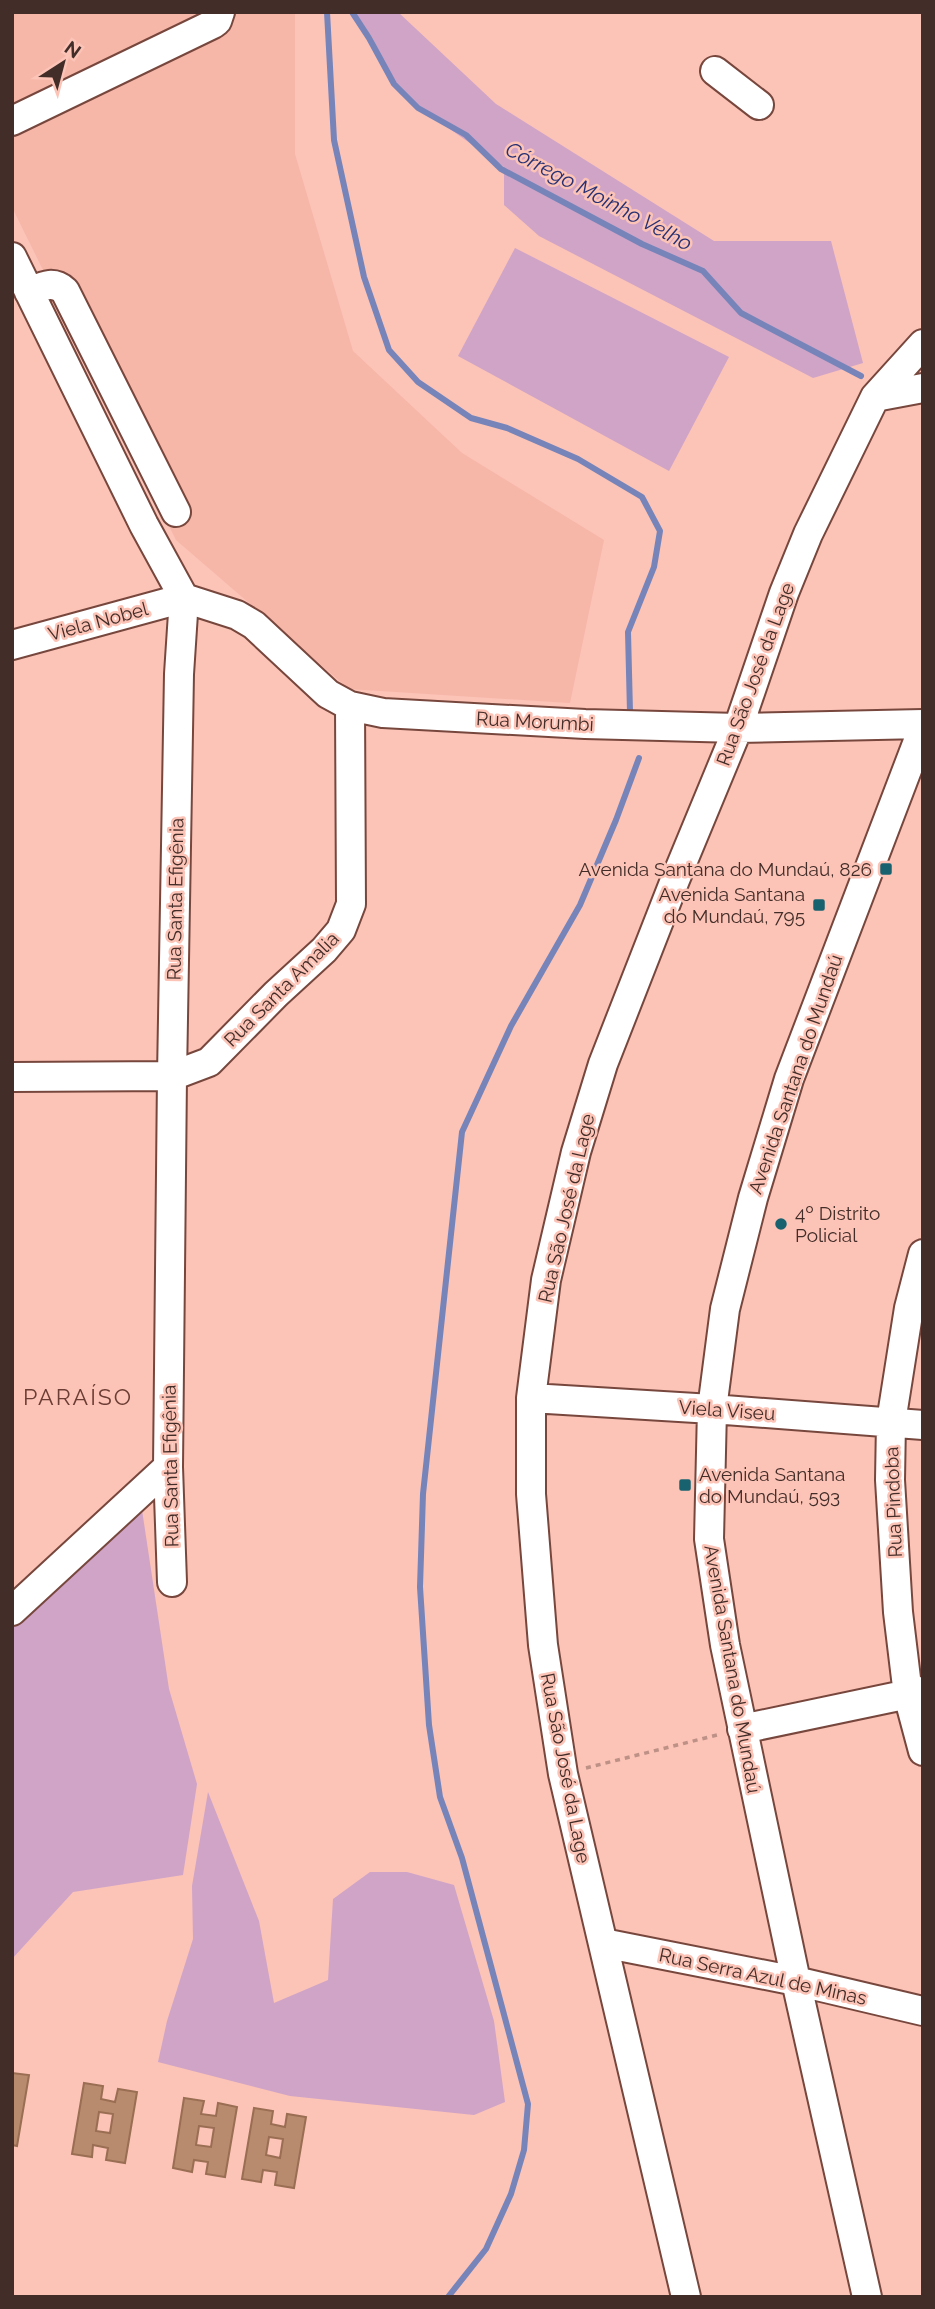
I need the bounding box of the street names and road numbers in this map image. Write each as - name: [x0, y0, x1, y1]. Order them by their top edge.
- street label: Rua São José da Lage: [712, 580, 798, 768]
- street label: Viela Nobel: [46, 597, 151, 645]
- street label: Rua Morumbi: [476, 707, 594, 735]
- street label: Rua Santa Efigênia: [163, 818, 187, 980]
- street label: Rua Santa Amalia: [219, 927, 343, 1051]
- street label: Avenida Santana do Mundaú: [744, 951, 846, 1197]
- street label: Rua São José da Lage: [534, 1111, 598, 1305]
- street label: Rua Santa Efigênia: [158, 1385, 182, 1547]
- street label: Viela Viseu: [678, 1396, 776, 1424]
- street label: Rua Pindoba: [880, 1446, 906, 1558]
- street label: Avenida Santana do Mundaú: [700, 1543, 766, 1795]
- street label: Rua São José da Lage: [537, 1671, 595, 1865]
- street label: Rua Serra Azul de Minas: [657, 1943, 869, 2009]

